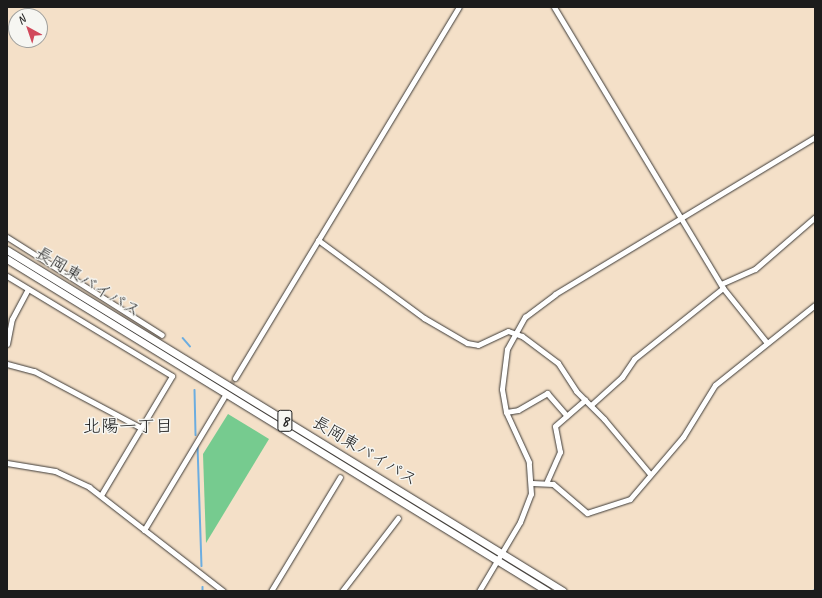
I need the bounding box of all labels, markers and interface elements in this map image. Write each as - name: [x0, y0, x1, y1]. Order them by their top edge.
- north arrow: [8, 8, 48, 48]
- text: N: [14, 12, 28, 27]
- street label: 長岡東バイパス: [32, 243, 144, 321]
- road number: 8: [277, 407, 293, 435]
- street label: 長岡東バイパス: [309, 412, 421, 490]
- district label: 北陽一丁目: [83, 415, 173, 437]

